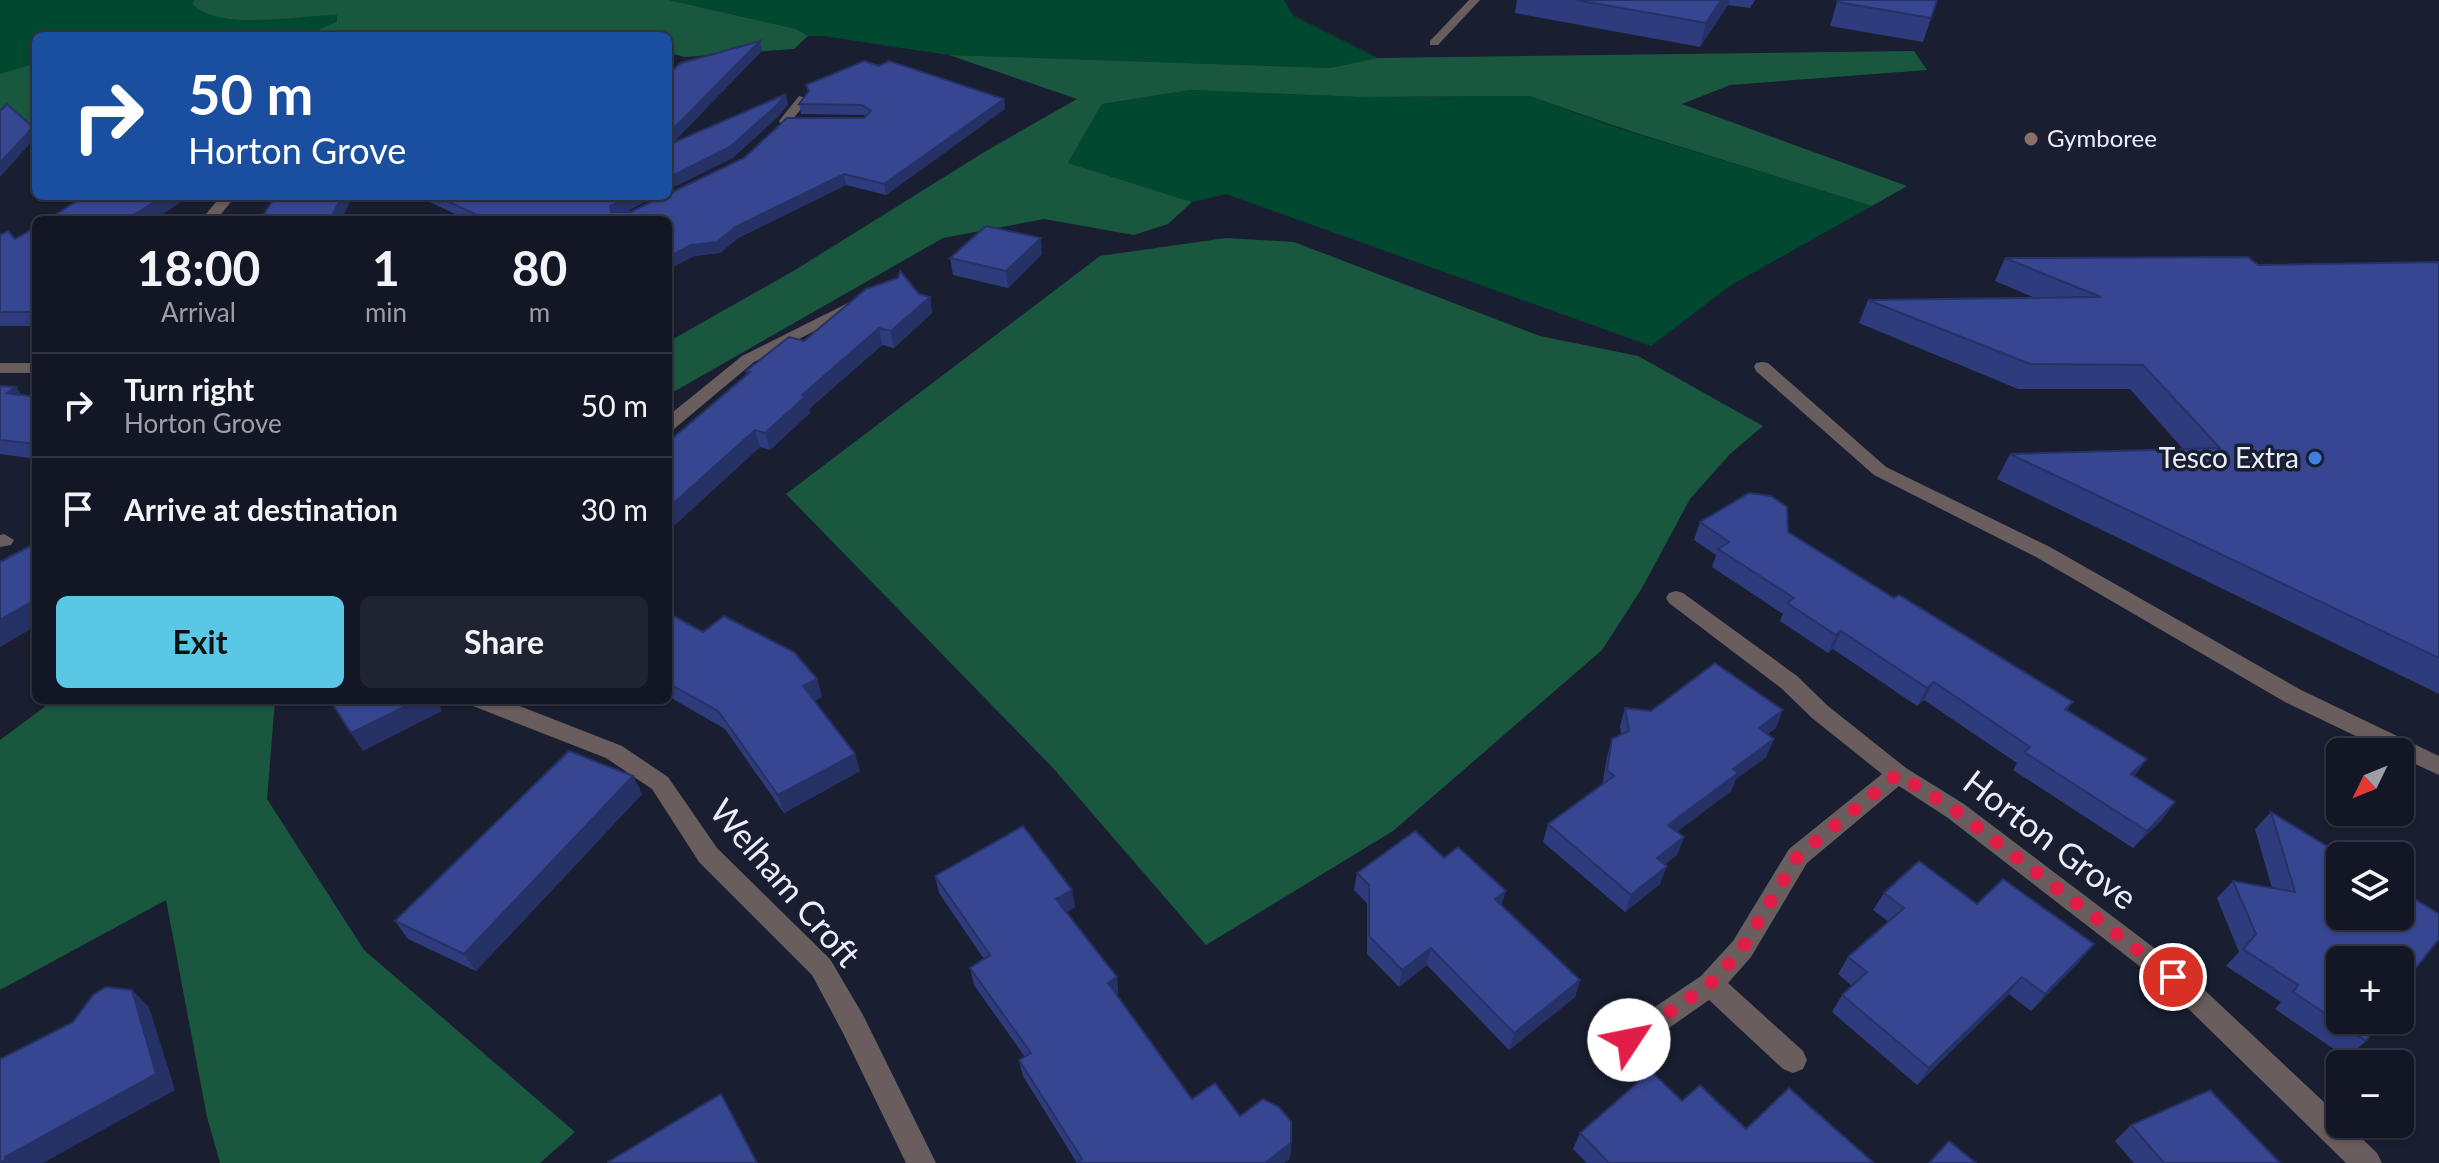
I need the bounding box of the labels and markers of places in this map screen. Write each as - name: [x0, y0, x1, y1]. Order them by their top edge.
- place label: Gymboree: [2047, 123, 2157, 152]
- marker: Gymboree: [2022, 130, 2040, 148]
- place label: Tesco Extra: [2159, 440, 2299, 474]
- marker: Tesco Extra: [2306, 449, 2324, 467]
- pin: [2139, 943, 2207, 1011]

